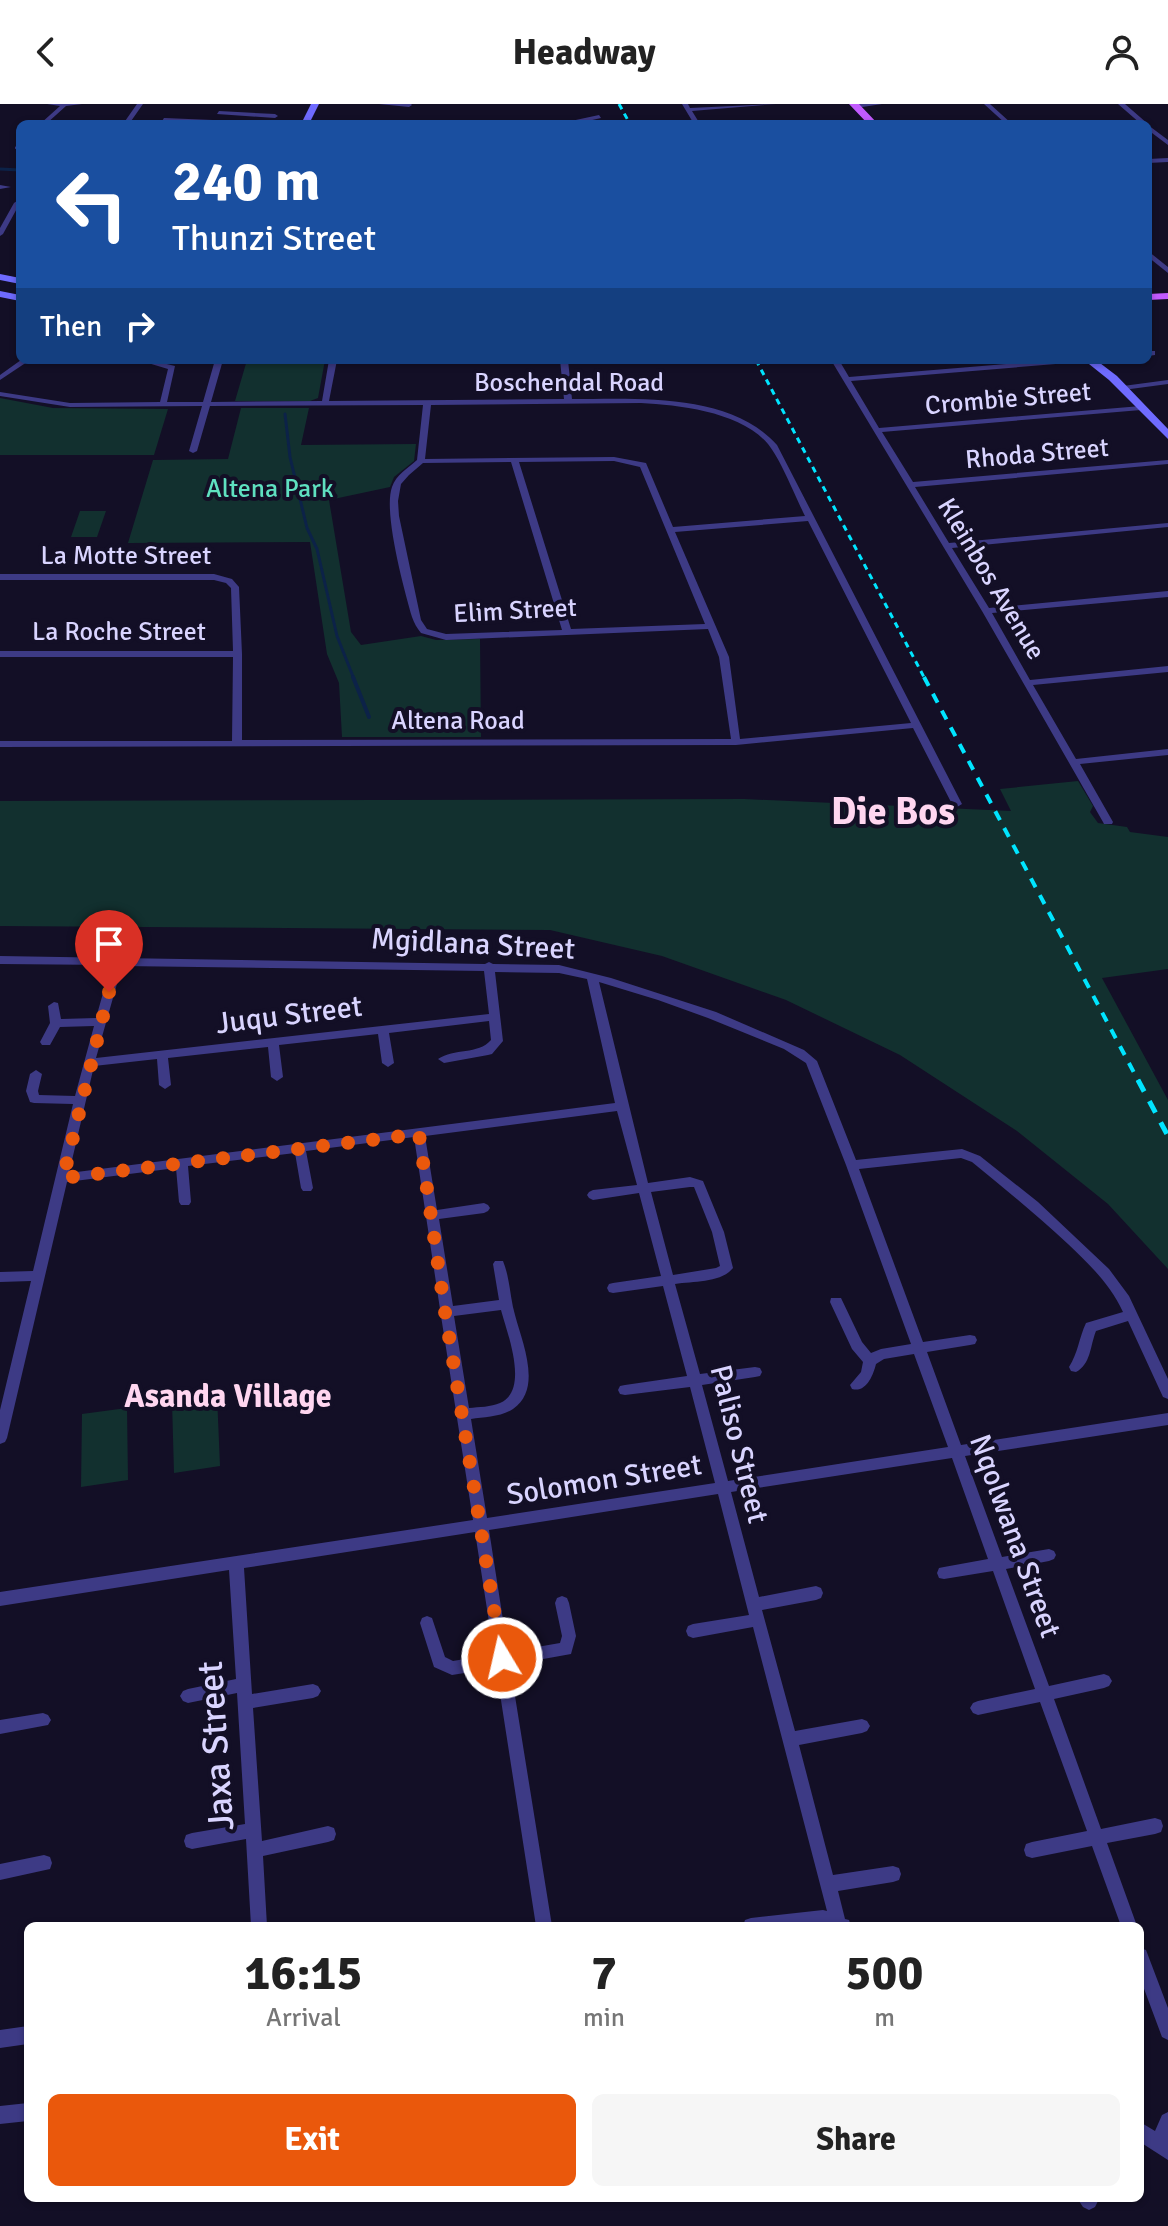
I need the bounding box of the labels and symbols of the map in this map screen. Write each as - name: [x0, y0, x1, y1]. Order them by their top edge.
- street label: Boschendal Road: [474, 367, 664, 399]
- street label: Crombie Street: [924, 376, 1092, 422]
- street label: Rhoda Street: [964, 432, 1110, 476]
- park label: Altena Park: [206, 473, 334, 505]
- street label: Kleinbos Avenue: [930, 492, 1052, 666]
- street label: La Motte Street: [41, 540, 211, 572]
- street label: Elim Street: [453, 592, 577, 630]
- street label: La Roche Street: [32, 616, 206, 648]
- street label: Altena Road: [391, 705, 525, 737]
- district label: Die Bos: [831, 788, 955, 835]
- pin: [75, 910, 143, 992]
- street label: Mgidlana Street: [370, 920, 576, 968]
- street label: Juqu Street: [214, 988, 364, 1042]
- street label: Paliso Street: [701, 1361, 777, 1527]
- district label: Asanda Village: [124, 1377, 332, 1416]
- street label: Nqolwana Street: [961, 1429, 1069, 1643]
- street label: Solomon Street: [504, 1446, 704, 1514]
- position arrow: [460, 1616, 544, 1700]
- street label: Jaxa Street: [188, 1660, 244, 1832]

